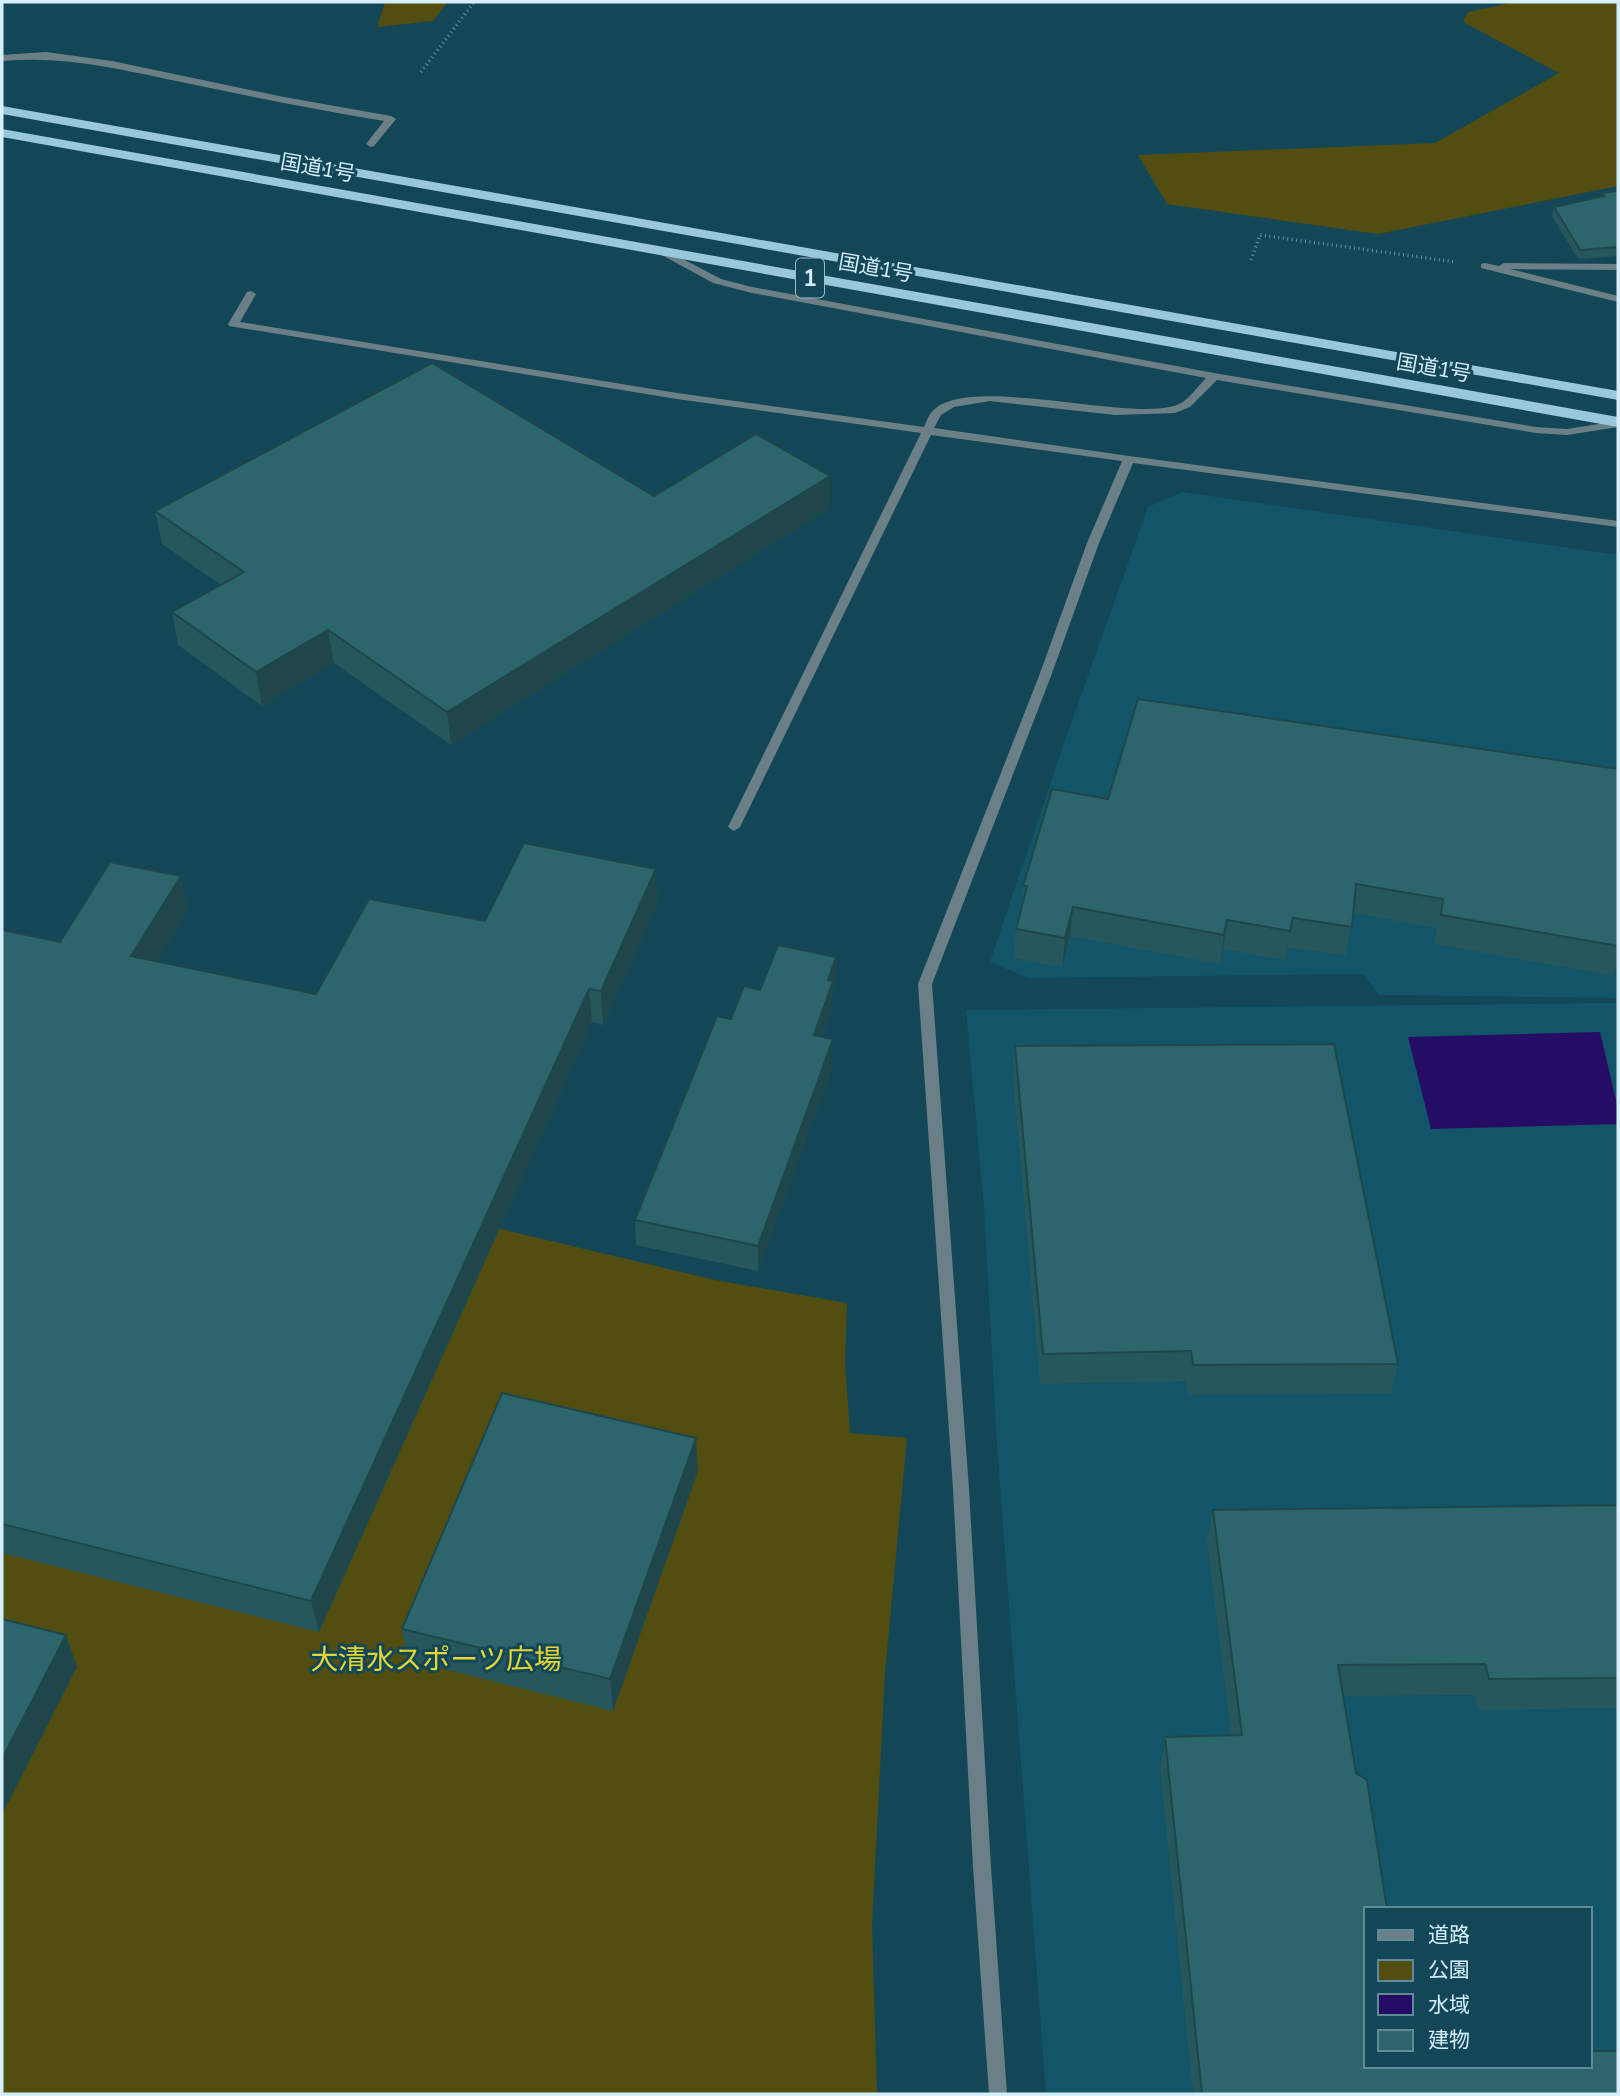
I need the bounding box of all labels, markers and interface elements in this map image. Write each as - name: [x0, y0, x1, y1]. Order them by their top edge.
- street label: 国道1号: [278, 148, 358, 188]
- street label: 国道1号: [836, 248, 916, 288]
- road number: 1: [796, 258, 824, 298]
- street label: 国道1号: [1394, 348, 1474, 388]
- park label: 大清水スポーツ広場: [310, 1641, 562, 1679]
- legend: [1364, 1907, 1592, 2068]
- text: 道路: [1428, 1921, 1470, 1949]
- text: 公園: [1428, 1956, 1470, 1984]
- text: 水域: [1428, 1991, 1470, 2019]
- text: 建物: [1428, 2026, 1470, 2054]

